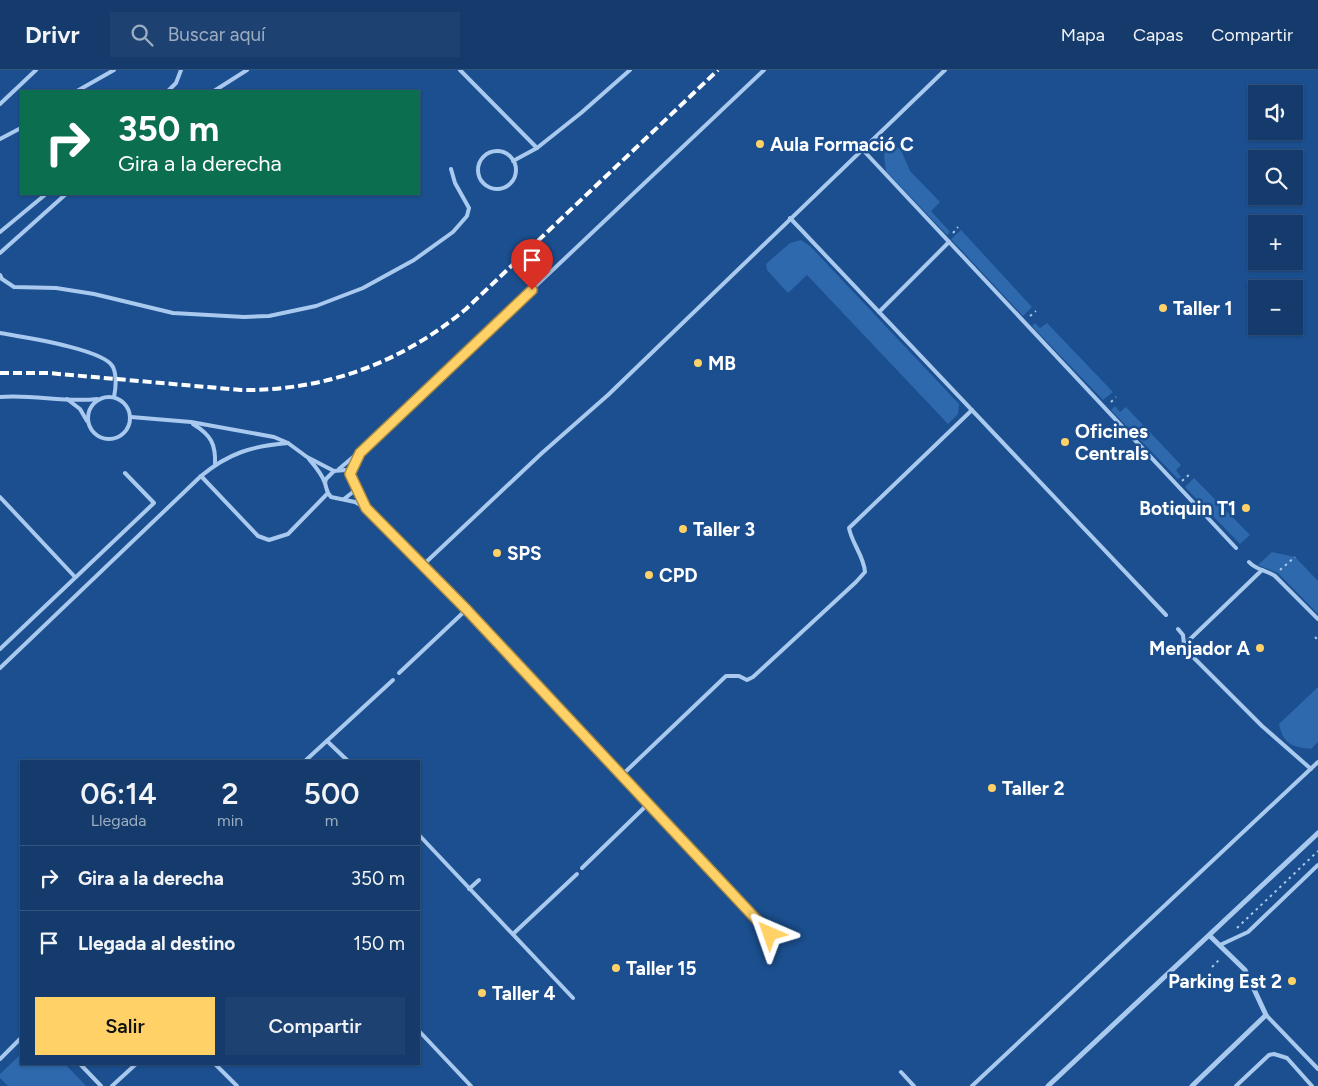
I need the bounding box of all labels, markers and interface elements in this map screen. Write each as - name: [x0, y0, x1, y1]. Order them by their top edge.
- search box: [110, 12, 460, 57]
- text: Drivr: [25, 20, 80, 49]
- icon: search: [128, 21, 156, 49]
- text: Buscar aquí: [168, 23, 265, 46]
- text: Mapa: [1061, 24, 1105, 46]
- text: Capas: [1133, 24, 1183, 46]
- text: Compartir: [1211, 24, 1293, 46]
- map controls: [1248, 85, 1303, 335]
- button: sound: [1248, 85, 1303, 140]
- text: 350 m: [118, 108, 219, 150]
- icon: right: [35, 110, 100, 175]
- place label: Aula Formació C: [770, 133, 914, 156]
- marker: Aula Formació C: [754, 138, 766, 150]
- text: Gira a la derecha: [118, 150, 282, 177]
- button: search: [1248, 150, 1303, 205]
- button: +: [1248, 215, 1303, 270]
- pin: [511, 239, 553, 290]
- icon: arrive: [518, 246, 546, 274]
- button: −: [1248, 280, 1303, 335]
- place label: Taller 1: [1173, 297, 1233, 320]
- marker: Taller 1: [1157, 302, 1169, 314]
- place label: MB: [708, 352, 736, 375]
- marker: MB: [692, 357, 704, 369]
- place label: Oficines Centrals: [1075, 420, 1149, 465]
- marker: Oficines Centrals: [1059, 436, 1071, 448]
- place label: Botiquin T1: [1139, 497, 1236, 520]
- marker: Botiquin T1: [1240, 502, 1252, 514]
- place label: Taller 3: [693, 518, 755, 541]
- marker: Taller 3: [677, 523, 689, 535]
- place label: SPS: [507, 542, 542, 565]
- marker: SPS: [491, 547, 503, 559]
- place label: CPD: [659, 564, 698, 587]
- marker: CPD: [643, 569, 655, 581]
- place label: Menjador A: [1149, 637, 1250, 660]
- marker: Menjador A: [1254, 642, 1266, 654]
- text: 06:14: [80, 775, 157, 812]
- text: 2: [222, 775, 239, 812]
- text: 500: [304, 775, 360, 812]
- place label: Taller 2: [1002, 777, 1065, 800]
- marker: Taller 2: [986, 782, 998, 794]
- text: Llegada: [91, 811, 146, 830]
- text: min: [217, 811, 243, 830]
- text: m: [325, 811, 338, 830]
- icon: right: [35, 864, 63, 892]
- text: Gira a la derecha: [78, 867, 224, 890]
- text: 350 m: [351, 867, 405, 890]
- position arrow: [743, 907, 795, 959]
- icon: arrive: [35, 929, 63, 957]
- text: Llegada al destino: [78, 932, 235, 955]
- text: 150 m: [353, 932, 405, 955]
- place label: Taller 15: [626, 957, 697, 980]
- marker: Taller 15: [610, 962, 622, 974]
- place label: Parking Est 2: [1168, 970, 1282, 993]
- marker: Parking Est 2: [1286, 975, 1298, 987]
- place label: Taller 4: [492, 982, 556, 1005]
- marker: Taller 4: [476, 987, 488, 999]
- button: Salir: [35, 997, 215, 1055]
- button: Compartir: [225, 997, 405, 1055]

